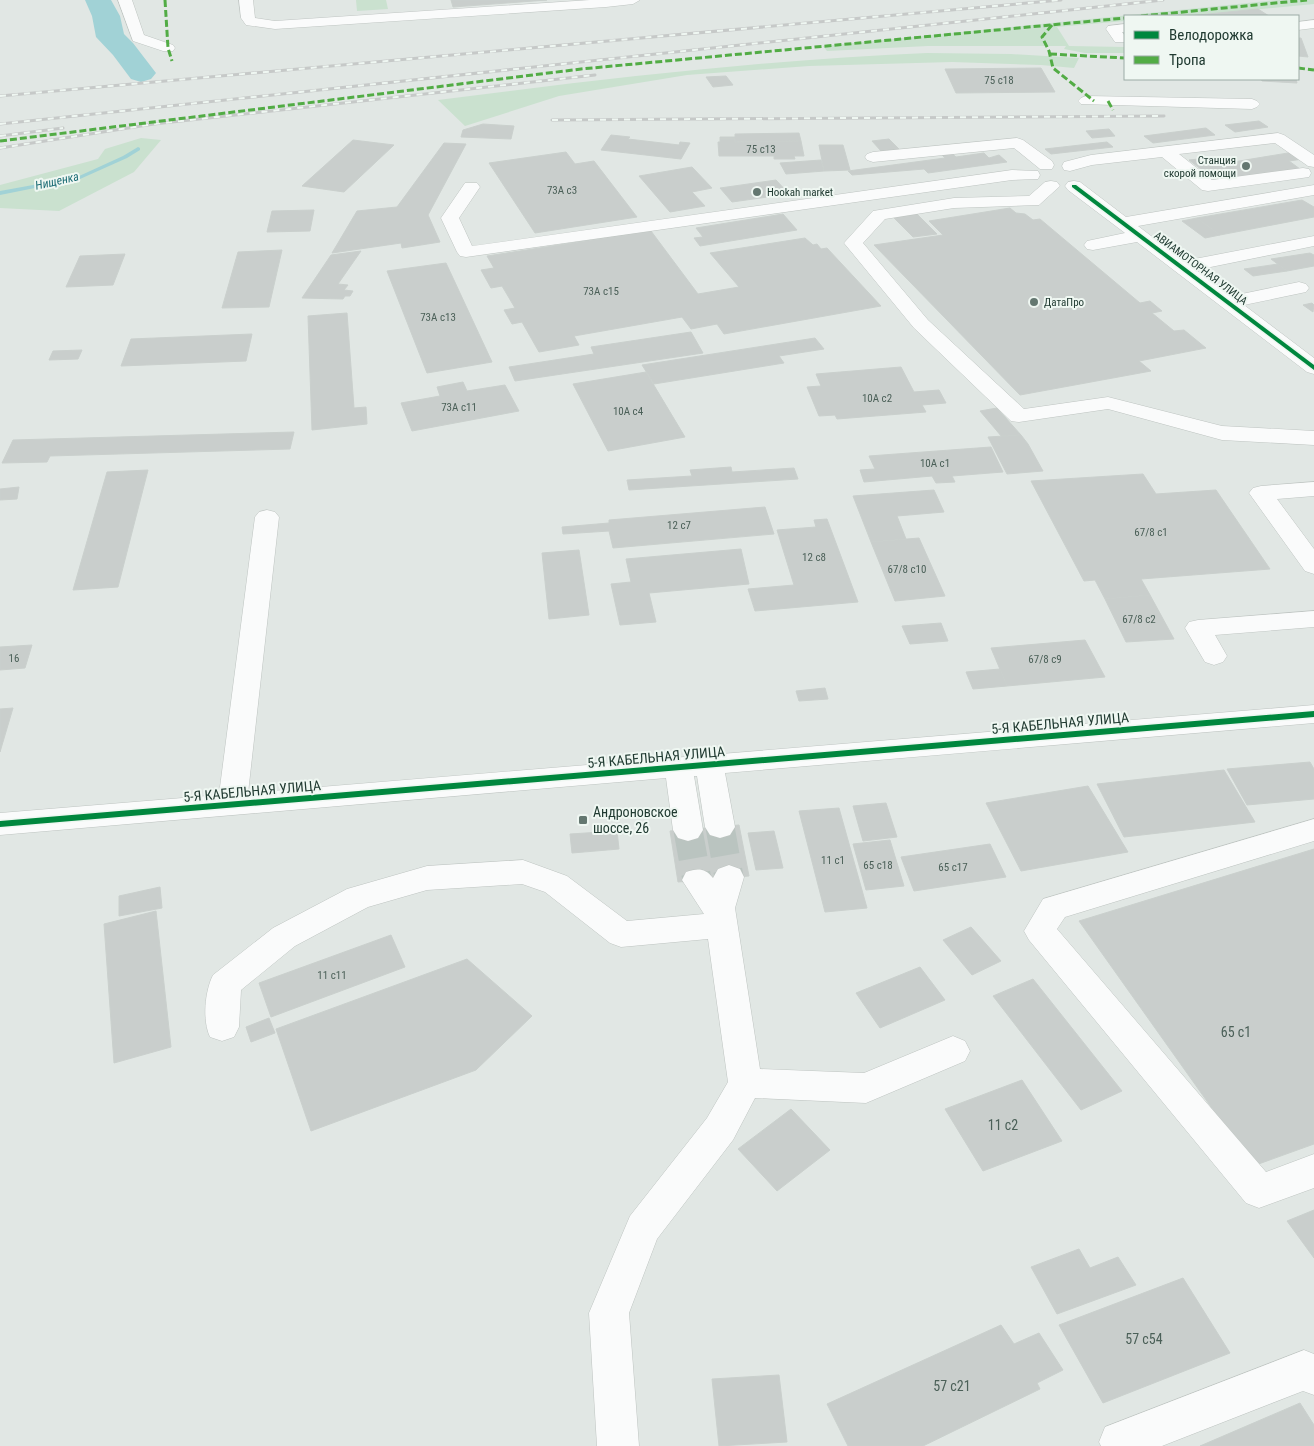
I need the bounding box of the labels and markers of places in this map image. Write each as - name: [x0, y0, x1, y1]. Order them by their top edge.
- place label: Станция скорой помощи: [1164, 154, 1236, 180]
- marker: Станция скорой помощи: [1240, 160, 1252, 172]
- marker: Hookah market: [751, 186, 763, 198]
- place label: Hookah market: [767, 186, 833, 199]
- marker: ДатаПро: [1028, 296, 1040, 308]
- place label: ДатаПро: [1044, 296, 1085, 309]
- place label: Андроновское шоссе, 26: [593, 804, 678, 836]
- marker: Андроновское шоссе, 26: [577, 814, 589, 826]

